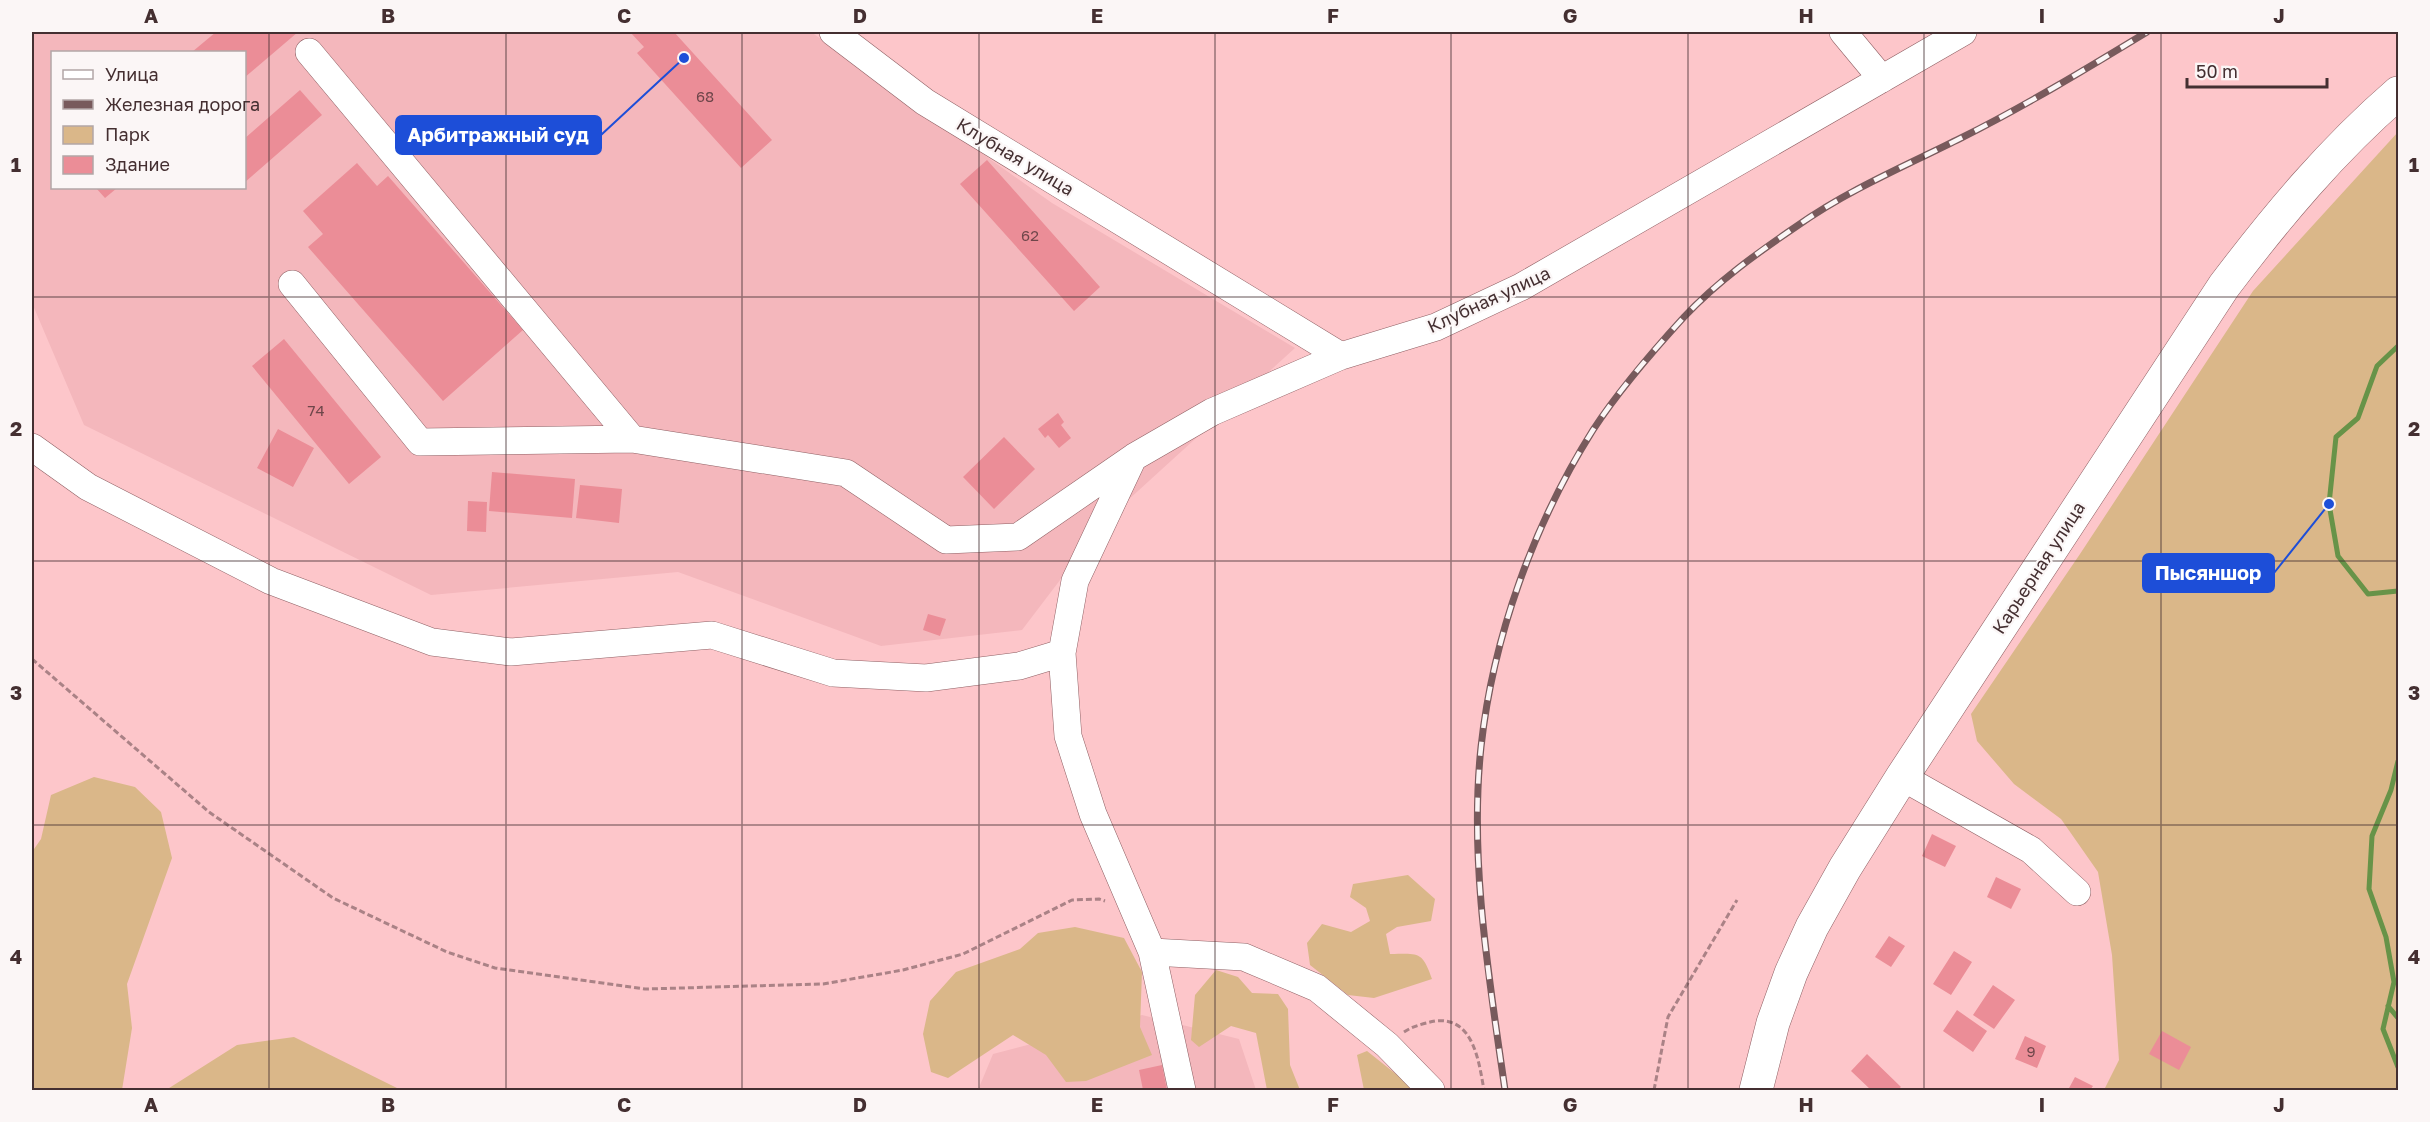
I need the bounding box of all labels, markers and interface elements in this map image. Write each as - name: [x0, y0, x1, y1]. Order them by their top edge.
- text: A: [144, 3, 158, 27]
- text: B: [381, 3, 395, 27]
- text: C: [617, 3, 631, 27]
- text: D: [853, 3, 867, 27]
- text: E: [1091, 3, 1103, 27]
- text: F: [1327, 3, 1339, 27]
- text: G: [1563, 3, 1577, 27]
- text: H: [1798, 3, 1814, 27]
- text: I: [2039, 3, 2045, 27]
- text: J: [2273, 3, 2285, 27]
- legend: [51, 51, 246, 189]
- scale bar: [2187, 51, 2326, 89]
- text: 50 m: [2196, 60, 2238, 82]
- text: Улица: [105, 63, 159, 85]
- house number: 68: [696, 87, 714, 105]
- text: Железная дорога: [105, 93, 260, 115]
- street label: Клубная улица: [953, 112, 1078, 200]
- callout: Арбитражный суд: [396, 116, 601, 154]
- text: Арбитражный суд: [407, 122, 589, 146]
- text: Парк: [105, 123, 150, 145]
- text: 1: [11, 152, 21, 176]
- text: 1: [2409, 152, 2419, 176]
- text: Здание: [105, 153, 170, 175]
- house number: 62: [1021, 226, 1039, 244]
- street label: Клубная улица: [1424, 261, 1553, 337]
- house number: 74: [307, 401, 325, 419]
- text: 2: [10, 416, 22, 440]
- text: 2: [2408, 416, 2420, 440]
- street label: Карьерная улица: [1987, 497, 2089, 638]
- callout: Пысяншор: [2143, 554, 2274, 592]
- text: Пысяншор: [2155, 560, 2261, 584]
- text: 3: [10, 680, 22, 704]
- text: 3: [2408, 680, 2420, 704]
- text: 4: [10, 944, 22, 968]
- text: 4: [2408, 944, 2420, 968]
- house number: 9: [2026, 1042, 2036, 1060]
- text: A: [144, 1092, 158, 1116]
- text: B: [381, 1092, 395, 1116]
- text: C: [617, 1092, 631, 1116]
- text: D: [853, 1092, 867, 1116]
- text: E: [1091, 1092, 1103, 1116]
- text: F: [1327, 1092, 1339, 1116]
- text: G: [1563, 1092, 1577, 1116]
- text: H: [1798, 1092, 1814, 1116]
- text: I: [2039, 1092, 2045, 1116]
- text: J: [2273, 1092, 2285, 1116]

